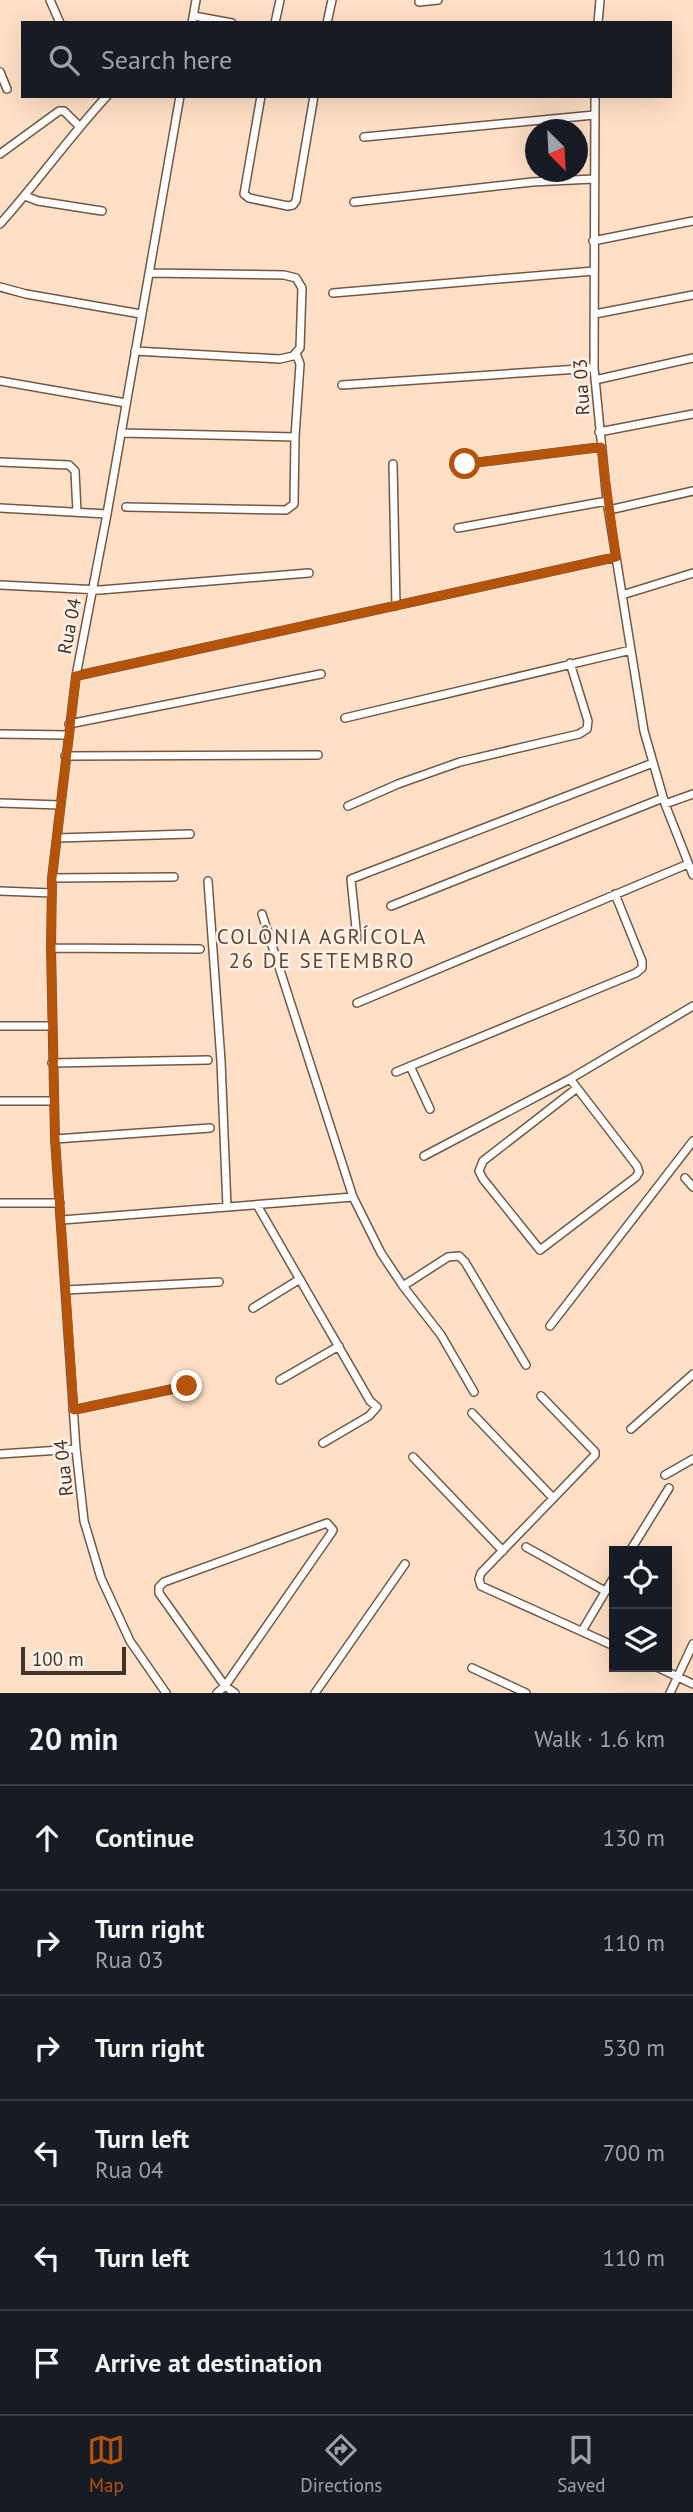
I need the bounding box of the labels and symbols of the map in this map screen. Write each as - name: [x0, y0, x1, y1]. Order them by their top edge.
- north arrow: [525, 119, 588, 182]
- street label: Rua 03: [568, 358, 594, 416]
- route start: [449, 448, 480, 479]
- street label: Rua 04: [52, 596, 86, 656]
- district label: COLÔNIA AGRÍCOLA 26 DE SETEMBRO: [217, 923, 427, 974]
- route end: [171, 1370, 202, 1401]
- street label: Rua 04: [48, 1439, 78, 1497]
- scale bar: [21, 1644, 126, 1676]

